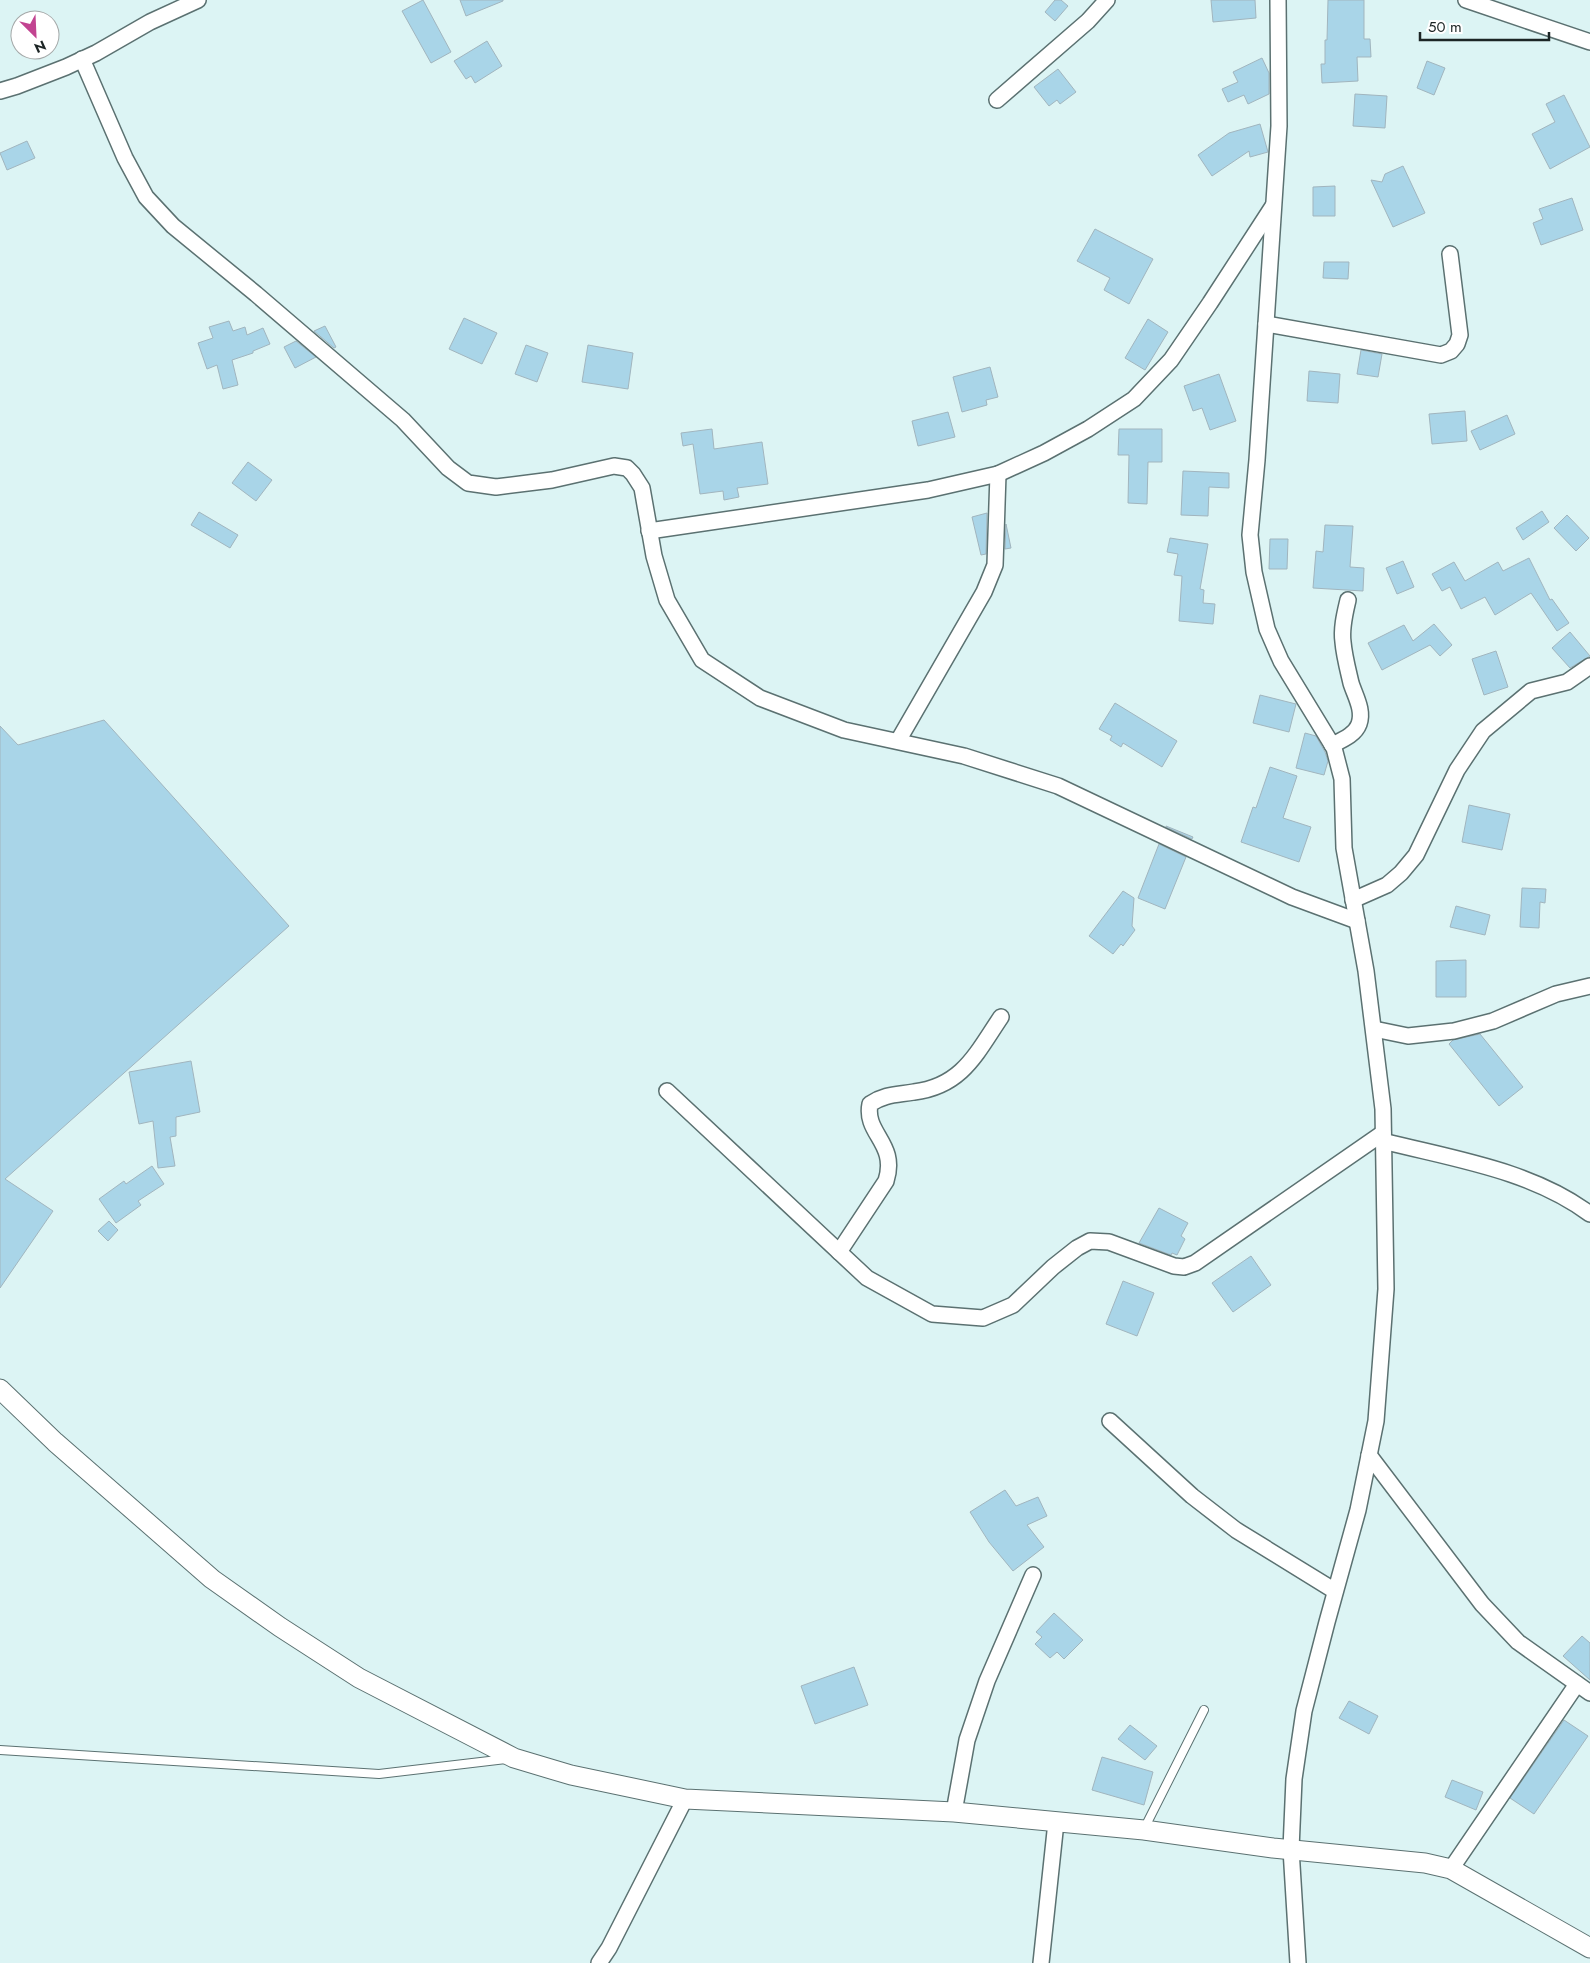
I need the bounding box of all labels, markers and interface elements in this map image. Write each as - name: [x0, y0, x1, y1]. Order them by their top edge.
- north arrow: [10, 10, 60, 60]
- scale bar: [1420, 10, 1549, 42]
- text: 50 m: [1428, 16, 1462, 38]
- text: N: [31, 35, 49, 58]

